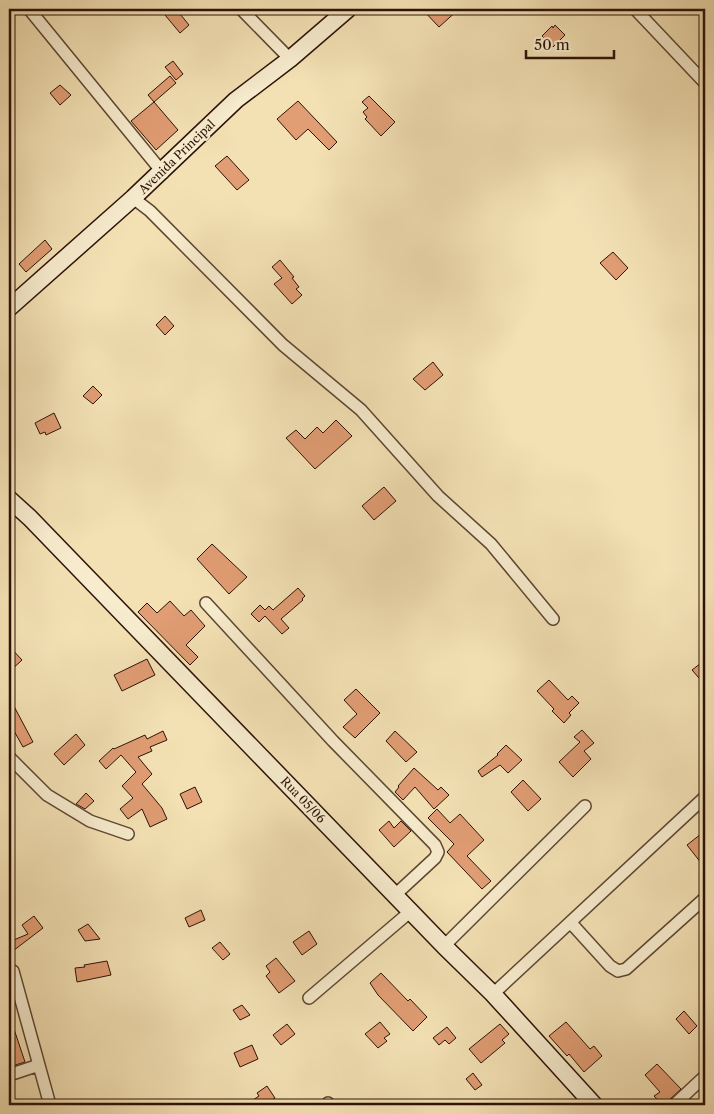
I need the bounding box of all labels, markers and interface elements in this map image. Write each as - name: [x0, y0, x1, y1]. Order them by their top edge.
- scale bar: [526, 28, 614, 60]
- text: 50 m: [534, 35, 570, 54]
- street label: Avenida Principal: [135, 116, 218, 198]
- street label: Rua 05/06: [278, 773, 329, 826]

